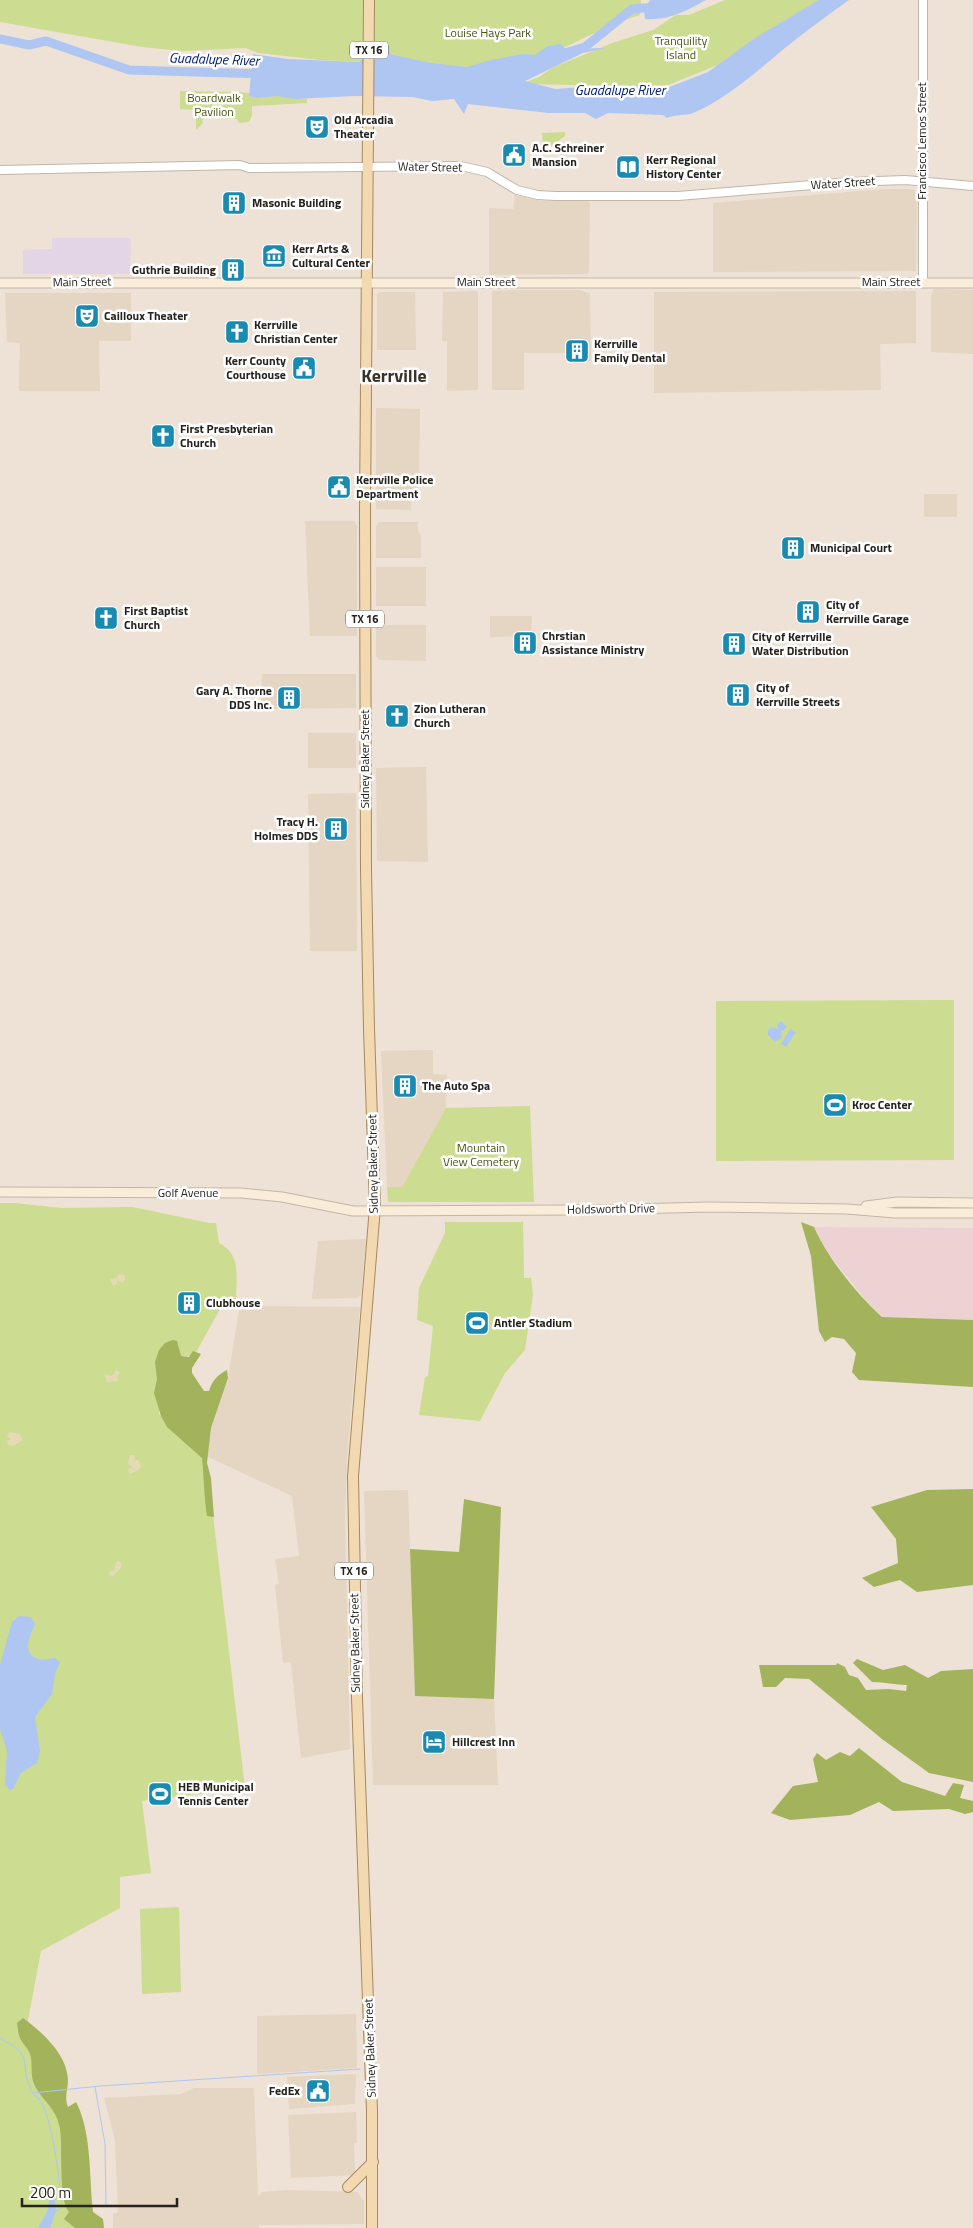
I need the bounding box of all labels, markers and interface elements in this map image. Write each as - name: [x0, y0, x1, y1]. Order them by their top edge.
- park label: Louise Hays Park: [445, 23, 531, 42]
- park label: Tranquility Island: [655, 31, 708, 64]
- road number: TX 16: [350, 42, 388, 58]
- water label: Guadalupe River: [169, 46, 261, 71]
- water label: Guadalupe River: [575, 79, 667, 100]
- street label: Francisco Lemos Street: [912, 81, 931, 200]
- park label: Boardwalk Pavilion: [187, 88, 241, 121]
- place label: Old Arcadia Theater: [334, 110, 393, 143]
- theatre icon: Old Arcadia Theater: [304, 114, 330, 140]
- place label: A.C. Schreiner Mansion: [532, 138, 604, 171]
- public building icon: A.C. Schreiner Mansion: [501, 142, 527, 168]
- place label: Kerr Regional History Center: [646, 150, 721, 183]
- library icon: Kerr Regional History Center: [615, 154, 641, 180]
- street label: Water Street: [398, 156, 463, 177]
- street label: Water Street: [810, 171, 877, 194]
- building icon: Masonic Building: [221, 190, 247, 216]
- place label: Masonic Building: [252, 193, 342, 212]
- place label: Kerr Arts & Cultural Center: [292, 239, 370, 272]
- museum icon: Kerr Arts & Cultural Center: [261, 243, 287, 269]
- building icon: Guthrie Building: [220, 257, 246, 283]
- place label: Guthrie Building: [132, 260, 217, 279]
- street label: Main Street: [52, 271, 112, 292]
- street label: Main Street: [457, 272, 516, 291]
- street label: Main Street: [862, 272, 921, 291]
- theatre icon: Cailloux Theater: [74, 303, 100, 329]
- place label: Cailloux Theater: [104, 306, 188, 325]
- place label: Kerrville Christian Center: [254, 315, 338, 348]
- church icon: Kerrville Christian Center: [224, 319, 250, 345]
- place label: Kerrville Family Dental: [594, 334, 666, 367]
- building icon: Kerrville Family Dental: [564, 338, 590, 364]
- place label: Kerr County Courthouse: [225, 351, 286, 384]
- public building icon: Kerr County Courthouse: [291, 355, 317, 381]
- district label: Kerrville: [361, 362, 427, 389]
- place label: First Presbyterian Church: [180, 419, 273, 452]
- church icon: First Presbyterian Church: [150, 423, 176, 449]
- place label: Kerrville Police Department: [356, 470, 434, 503]
- public building icon: Kerrville Police Department: [326, 474, 352, 500]
- building icon: Municipal Court: [780, 535, 806, 561]
- place label: Municipal Court: [810, 538, 893, 557]
- place label: City of Kerrville Garage: [826, 595, 909, 628]
- building icon: City of Kerrville Garage: [795, 599, 821, 625]
- place label: First Baptist Church: [124, 601, 189, 634]
- church icon: First Baptist Church: [93, 605, 119, 631]
- road number: TX 16: [346, 610, 384, 628]
- place label: Chrstian Assistance Ministry: [542, 626, 644, 659]
- place label: City of Kerrville Water Distribution: [752, 627, 849, 660]
- building icon: Chrstian Assistance Ministry: [512, 630, 538, 656]
- building icon: City of Kerrville Water Distribution: [721, 631, 747, 657]
- place label: City of Kerrville Streets: [756, 678, 840, 711]
- place label: Gary A. Thorne DDS Inc.: [196, 681, 272, 714]
- building icon: City of Kerrville Streets: [725, 682, 751, 708]
- building icon: Gary A. Thorne DDS Inc.: [276, 685, 302, 711]
- place label: Zion Lutheran Church: [414, 699, 486, 732]
- church icon: Zion Lutheran Church: [384, 703, 410, 729]
- street label: Sidney Baker Street: [355, 709, 374, 809]
- place label: Tracy H. Holmes DDS: [254, 812, 318, 845]
- building icon: Tracy H. Holmes DDS: [323, 816, 349, 842]
- building icon: The Auto Spa: [392, 1073, 418, 1099]
- place label: The Auto Spa: [422, 1076, 490, 1095]
- sports icon: Kroc Center: [822, 1092, 848, 1118]
- place label: Kroc Center: [852, 1095, 913, 1114]
- street label: Sidney Baker Street: [362, 1114, 383, 1214]
- park label: Mountain View Cemetery: [443, 1138, 519, 1171]
- street label: Golf Avenue: [158, 1183, 218, 1202]
- street label: Holdsworth Drive: [567, 1198, 655, 1219]
- building icon: Clubhouse: [176, 1290, 202, 1316]
- place label: Clubhouse: [206, 1293, 260, 1312]
- sports icon: Antler Stadium: [464, 1310, 490, 1336]
- place label: Antler Stadium: [494, 1313, 572, 1332]
- road number: TX 16: [335, 1562, 373, 1580]
- street label: Sidney Baker Street: [344, 1593, 365, 1693]
- hotel icon: Hillcrest Inn: [421, 1729, 447, 1755]
- place label: Hillcrest Inn: [452, 1732, 515, 1751]
- place label: HEB Municipal Tennis Center: [178, 1777, 254, 1810]
- sports icon: HEB Municipal Tennis Center: [147, 1781, 173, 1807]
- street label: Sidney Baker Street: [358, 1997, 381, 2098]
- public building icon: FedEx: [305, 2078, 331, 2104]
- place label: FedEx: [269, 2081, 300, 2100]
- scale bar: [22, 2176, 178, 2208]
- text: 200 m: [30, 2181, 71, 2204]

